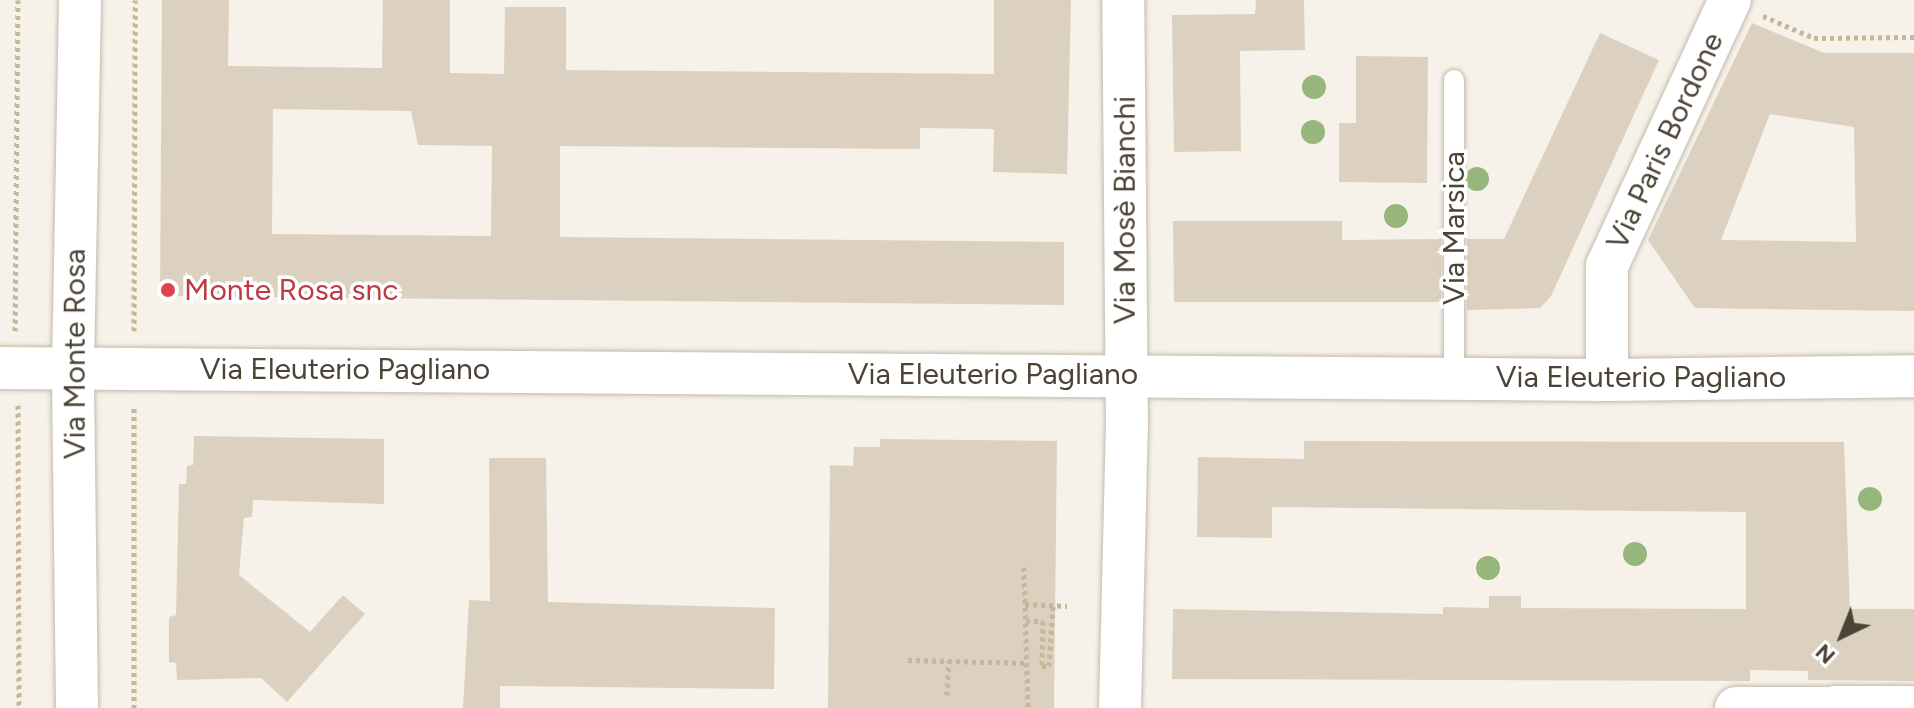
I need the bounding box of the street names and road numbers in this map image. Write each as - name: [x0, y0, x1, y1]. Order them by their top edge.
- street label: Via Paris Bordone: [1599, 27, 1731, 255]
- street label: Via Mosè Bianchi: [1107, 96, 1143, 324]
- street label: Via Marsica: [1436, 151, 1472, 305]
- street label: Via Monte Rosa: [57, 249, 93, 459]
- street label: Via Eleuterio Pagliano: [200, 351, 490, 387]
- street label: Via Eleuterio Pagliano: [848, 356, 1138, 392]
- street label: Via Eleuterio Pagliano: [1496, 359, 1786, 395]

